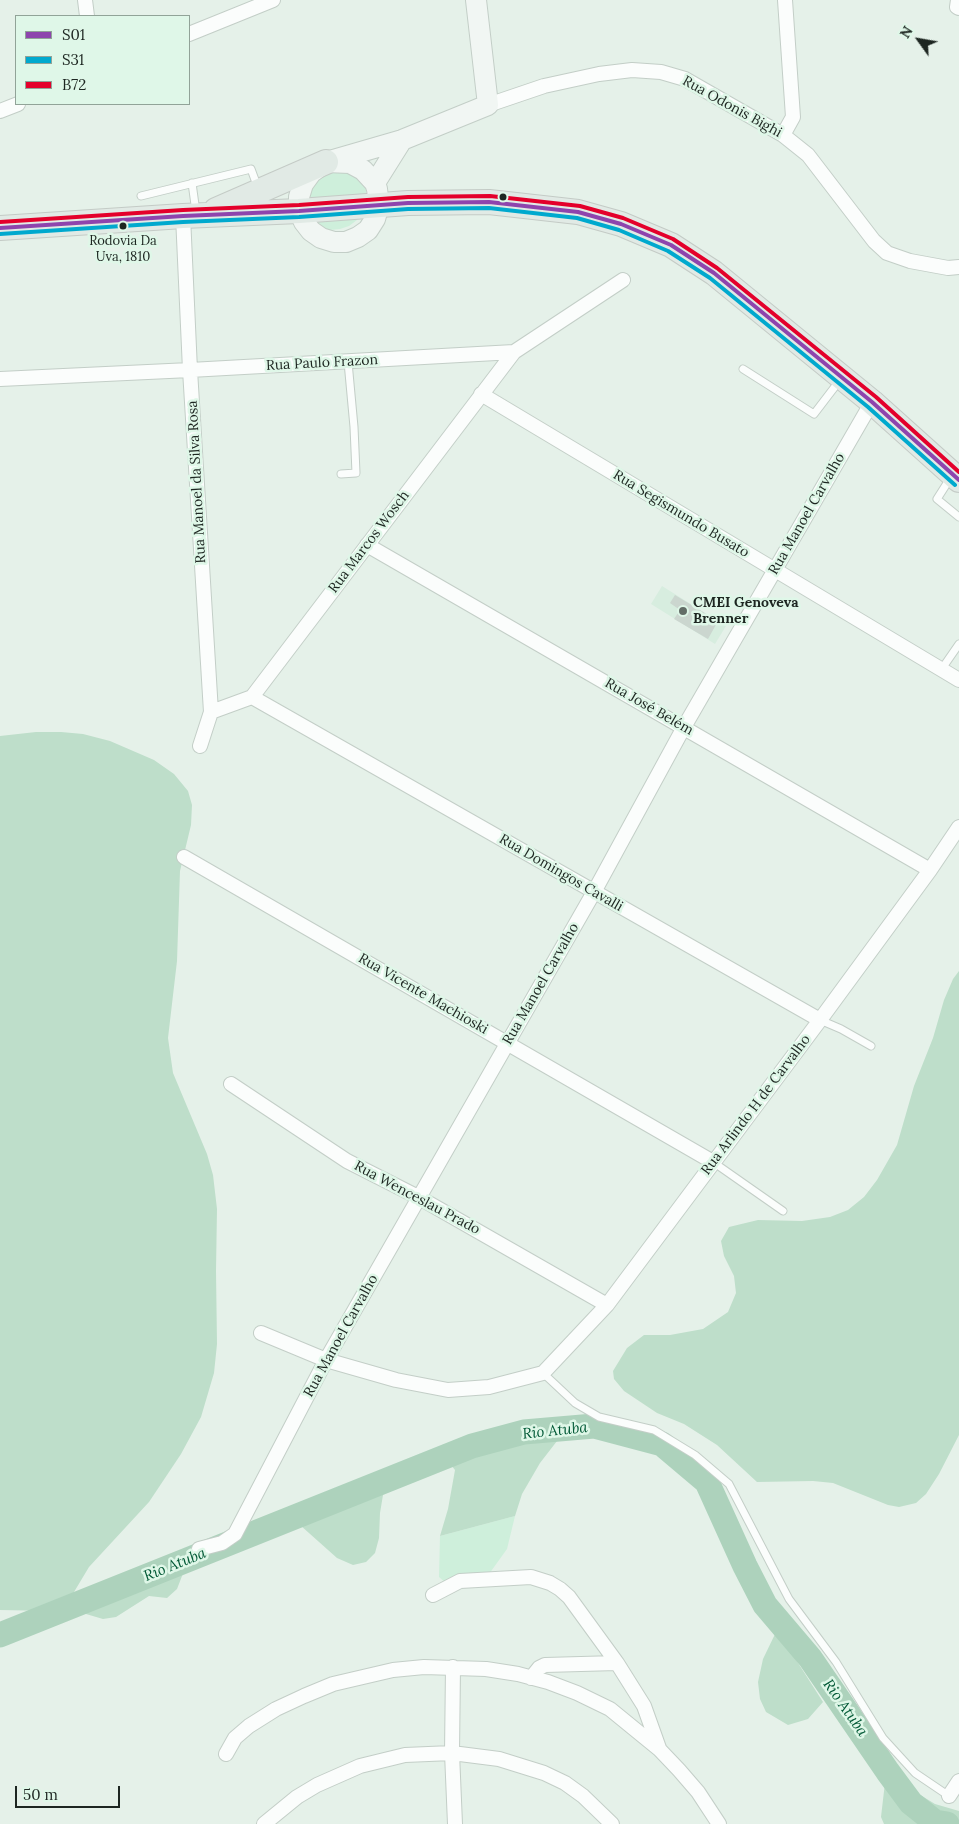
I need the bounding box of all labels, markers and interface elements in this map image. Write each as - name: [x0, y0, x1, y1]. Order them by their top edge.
- legend: [15, 15, 190, 105]
- north arrow: [894, 15, 944, 65]
- text: N: [896, 23, 917, 41]
- text: S01: [62, 25, 85, 44]
- text: S31: [62, 50, 84, 69]
- street label: Rua Odonis Bighi: [679, 73, 785, 141]
- text: B72: [62, 75, 86, 94]
- unlabelled marker: [498, 192, 508, 202]
- marker: Rodovia Da Uva, 1810: [118, 221, 128, 231]
- place label: Rodovia Da Uva, 1810: [89, 233, 157, 264]
- street label: Rua Paulo Frazon: [266, 352, 378, 374]
- street label: Rua Manoel da Silva Rosa: [184, 400, 210, 564]
- street label: Rua Manoel Carvalho: [765, 450, 849, 578]
- street label: Rua Segismundo Busato: [610, 467, 752, 561]
- street label: Rua Marcos Wosch: [325, 488, 413, 596]
- place label: CMEI Genoveva Brenner: [693, 595, 799, 628]
- marker: CMEI Genoveva Brenner: [677, 605, 689, 617]
- street label: Rua José Belém: [602, 675, 696, 739]
- street label: Rua Domingos Cavalli: [496, 831, 626, 915]
- street label: Rua Manoel Carvalho: [499, 920, 583, 1048]
- street label: Rua Vicente Machioski: [355, 950, 491, 1038]
- street label: Rua Arlindo H de Carvalho: [698, 1032, 814, 1178]
- street label: Rua Wenceslau Prado: [351, 1158, 483, 1238]
- street label: Rua Manoel Carvalho: [300, 1272, 382, 1400]
- water label: Rio Atuba: [522, 1419, 588, 1443]
- water label: Rio Atuba: [141, 1544, 209, 1586]
- water label: Rio Atuba: [819, 1676, 871, 1740]
- scale bar: [18, 1776, 122, 1808]
- text: 50 m: [23, 1785, 58, 1804]

